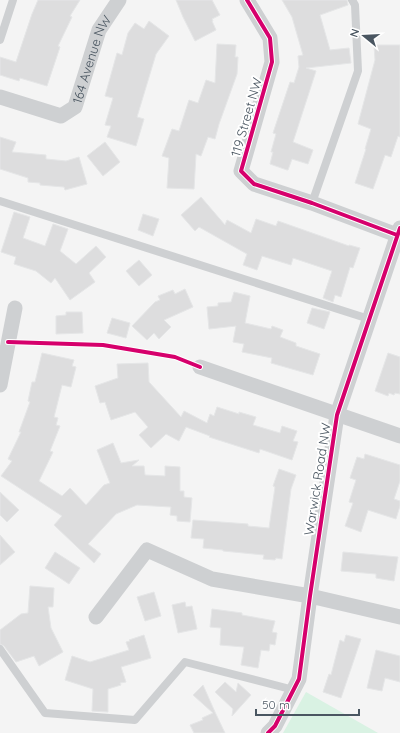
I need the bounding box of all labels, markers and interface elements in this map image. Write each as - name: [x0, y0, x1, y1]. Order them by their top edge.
- street label: 164 Avenue NW: [69, 12, 115, 105]
- north arrow: [344, 16, 384, 56]
- text: N: [347, 27, 362, 39]
- street label: 119 Street NW: [227, 75, 265, 158]
- street label: Warwick Road NW: [300, 421, 334, 536]
- scale bar: [256, 691, 359, 717]
- text: 50 m: [262, 697, 290, 712]

